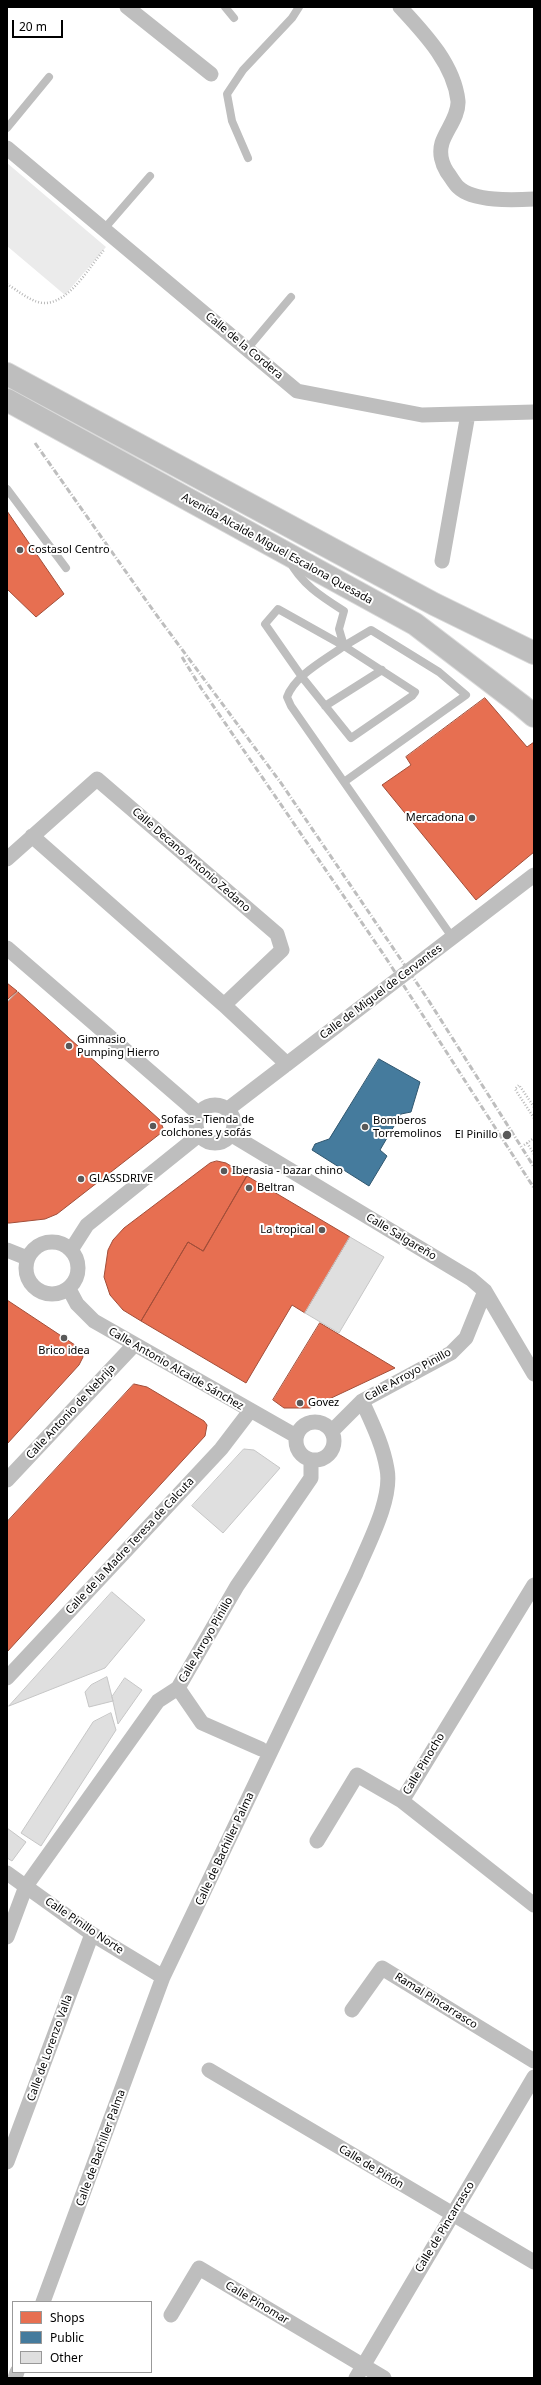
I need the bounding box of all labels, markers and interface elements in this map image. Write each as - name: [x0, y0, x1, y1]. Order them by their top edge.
- scale bar: [14, 12, 65, 38]
- text: 20 m: [19, 18, 47, 35]
- street label: Calle de la Cordera: [203, 310, 285, 382]
- street label: Avenida Alcalde Miguel Escalona Quesada: [179, 491, 375, 607]
- place label: Costasol Centro: [28, 543, 110, 557]
- marker: Costasol Centro: [15, 545, 25, 555]
- street label: Calle Decano Antonio Zedano: [129, 805, 253, 915]
- place label: Mercadona: [406, 811, 464, 825]
- marker: Mercadona: [467, 813, 477, 823]
- street label: Calle de Miguel de Cervantes: [317, 942, 445, 1042]
- place label: Gimnasio Pumping Hierro: [77, 1033, 159, 1059]
- marker: Gimnasio Pumping Hierro: [64, 1041, 74, 1051]
- place label: Sofass - Tienda de colchones y sofás: [161, 1113, 254, 1139]
- place label: Bomberos Torremolinos: [373, 1114, 441, 1140]
- marker: Sofass - Tienda de colchones y sofás: [148, 1121, 158, 1131]
- marker: Bomberos Torremolinos: [360, 1122, 370, 1132]
- place label: El Pinillo: [455, 1128, 498, 1142]
- marker: El Pinillo: [501, 1129, 513, 1141]
- place label: Iberasia - bazar chino: [232, 1164, 343, 1178]
- marker: Iberasia - bazar chino: [219, 1166, 229, 1176]
- place label: GLASSDRIVE: [89, 1172, 153, 1186]
- marker: GLASSDRIVE: [76, 1174, 86, 1184]
- place label: Beltran: [257, 1181, 294, 1195]
- marker: Beltran: [244, 1183, 254, 1193]
- street label: Calle Salgareño: [363, 1211, 439, 1263]
- place label: La tropical: [260, 1223, 314, 1237]
- marker: La tropical: [317, 1225, 327, 1235]
- street label: Calle Antonio Alcaide Sánchez: [106, 1325, 246, 1413]
- marker: Brico idea: [59, 1333, 69, 1343]
- place label: Brico idea: [38, 1344, 90, 1358]
- street label: Calle Arroyo Pinillo: [362, 1346, 454, 1404]
- street label: Calle Antonio de Nebrija: [24, 1362, 118, 1462]
- place label: Govez: [308, 1396, 339, 1410]
- marker: Govez: [295, 1398, 305, 1408]
- street label: Calle de la Madre Teresa de Calcuta: [63, 1475, 197, 1617]
- street label: Calle Arroyo Pinillo: [176, 1595, 236, 1685]
- street label: Calle Pinocho: [400, 1731, 448, 1797]
- street label: Calle de Bachiller Palma: [193, 1790, 257, 1908]
- street label: Calle Pinillo Norte: [42, 1895, 126, 1957]
- street label: Ramal Pincarrasco: [392, 1970, 480, 2032]
- street label: Calle de Lorenzo Valla: [25, 1993, 75, 2103]
- street label: Calle de Bachiller Palma: [74, 2088, 128, 2208]
- street label: Calle de Piñón: [336, 2142, 406, 2192]
- street label: Calle de Pincarrasco: [413, 2179, 477, 2275]
- street label: Calle Pinomar: [223, 2279, 291, 2327]
- legend: [12, 2301, 152, 2373]
- text: Shops: [50, 2309, 84, 2326]
- text: Public: [50, 2329, 84, 2346]
- text: Other: [50, 2349, 83, 2366]

